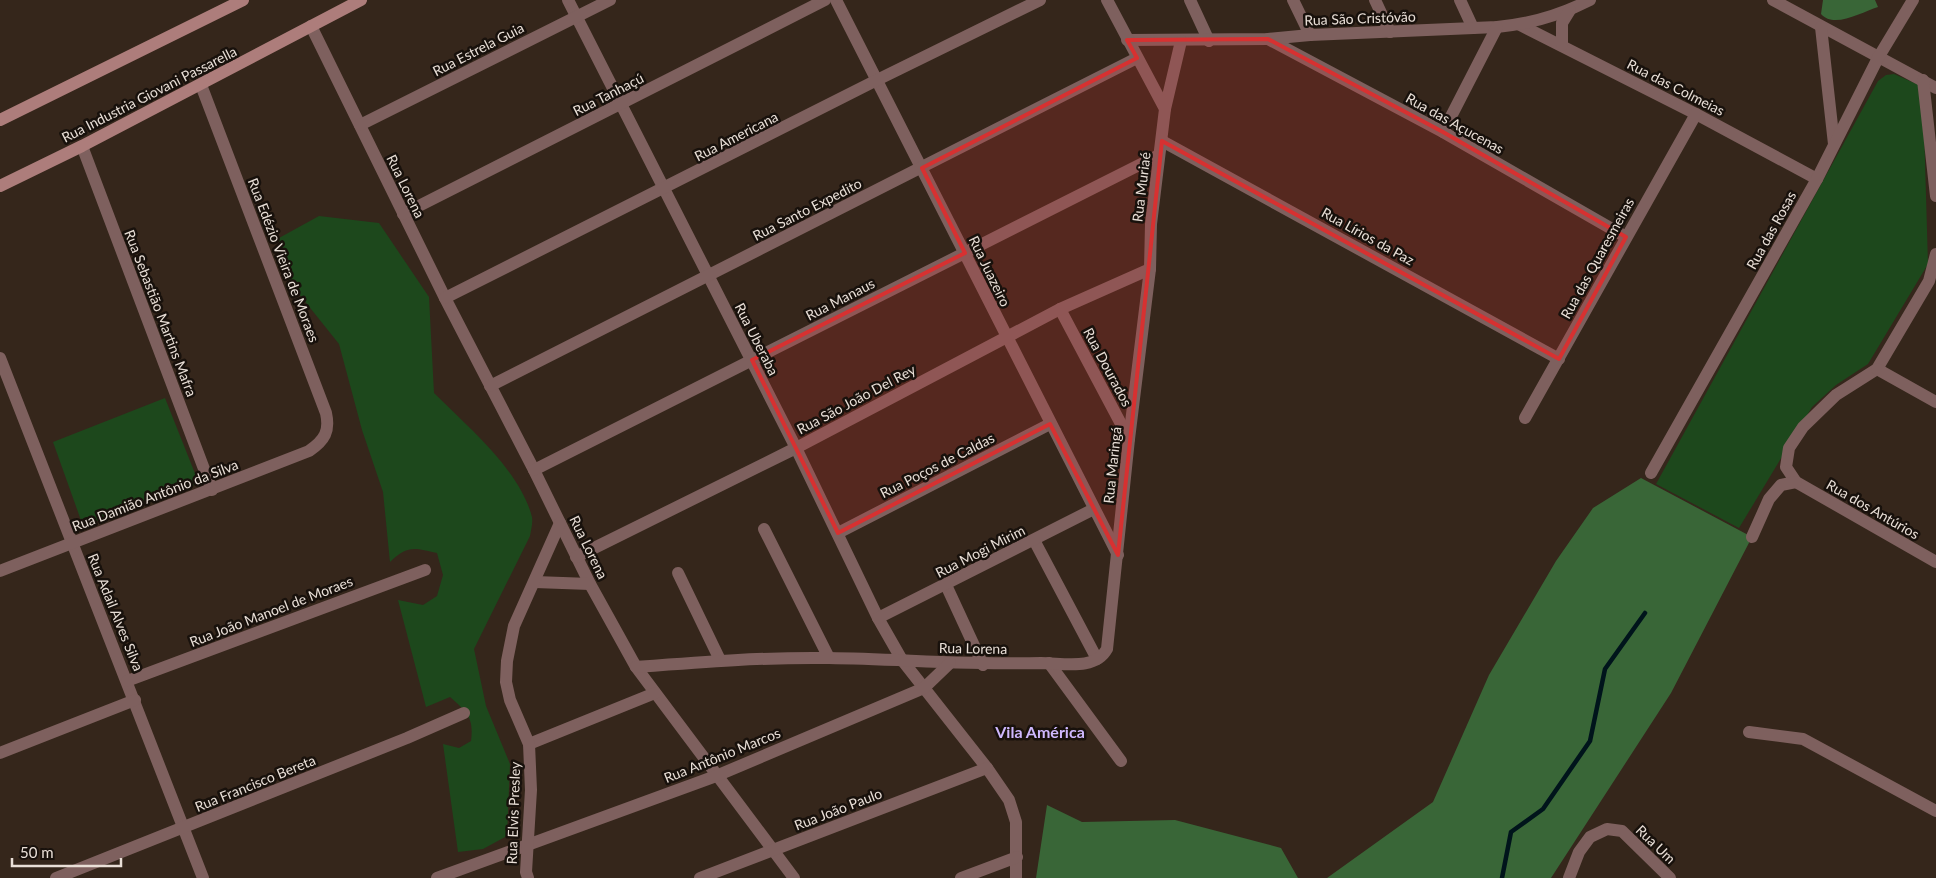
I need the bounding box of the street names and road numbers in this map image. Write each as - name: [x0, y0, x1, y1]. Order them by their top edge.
- street label: Rua São Cristóvão: [1304, 8, 1416, 28]
- street label: Rua Estrela Guia: [430, 19, 527, 79]
- street label: Rua Industria Giovani Passarella: [59, 42, 239, 146]
- street label: Rua das Colmeias: [1624, 55, 1728, 119]
- street label: Rua Tanhaçú: [570, 69, 646, 119]
- street label: Rua das Açucenas: [1403, 89, 1507, 157]
- street label: Rua Americana: [691, 108, 781, 164]
- street label: Rua Muriaé: [1128, 151, 1154, 223]
- street label: Rua Lorena: [383, 152, 429, 221]
- street label: Rua Santo Expedito: [750, 174, 864, 244]
- street label: Rua Edézio Vieira de Moraes: [245, 175, 323, 345]
- street label: Rua das Rosas: [1743, 188, 1799, 272]
- street label: Rua das Quaresmeiras: [1557, 195, 1637, 321]
- street label: Rua Lírios da Paz: [1319, 204, 1417, 268]
- street label: Rua Sebastião Martins Mafra: [121, 227, 201, 399]
- street label: Rua Juazeiro: [966, 233, 1014, 309]
- street label: Rua Manaus: [803, 274, 877, 324]
- street label: Rua Uberaba: [732, 300, 783, 378]
- street label: Rua Dourados: [1080, 325, 1136, 409]
- street label: Rua São João Del Rey: [794, 360, 919, 438]
- street label: Rua Maringá: [1100, 426, 1124, 504]
- street label: Rua Poços de Caldas: [877, 429, 997, 501]
- street label: Rua Damião Antônio da Silva: [70, 455, 240, 535]
- street label: Rua dos Antúrios: [1824, 476, 1922, 542]
- street label: Rua Lorena: [566, 513, 612, 582]
- street label: Rua Mogi Mirim: [932, 521, 1028, 581]
- street label: Rua Adail Alves Silva: [85, 551, 147, 673]
- street label: Rua João Manoel de Moraes: [187, 572, 355, 650]
- street label: Rua Lorena: [939, 639, 1007, 657]
- street label: Rua Antônio Marcos: [661, 724, 783, 786]
- street label: Rua Francisco Bereta: [192, 751, 318, 815]
- street label: Rua Elvis Presley: [503, 761, 523, 865]
- street label: Rua João Paulo: [792, 784, 884, 834]
- street label: Rua Um: [1633, 821, 1679, 867]

